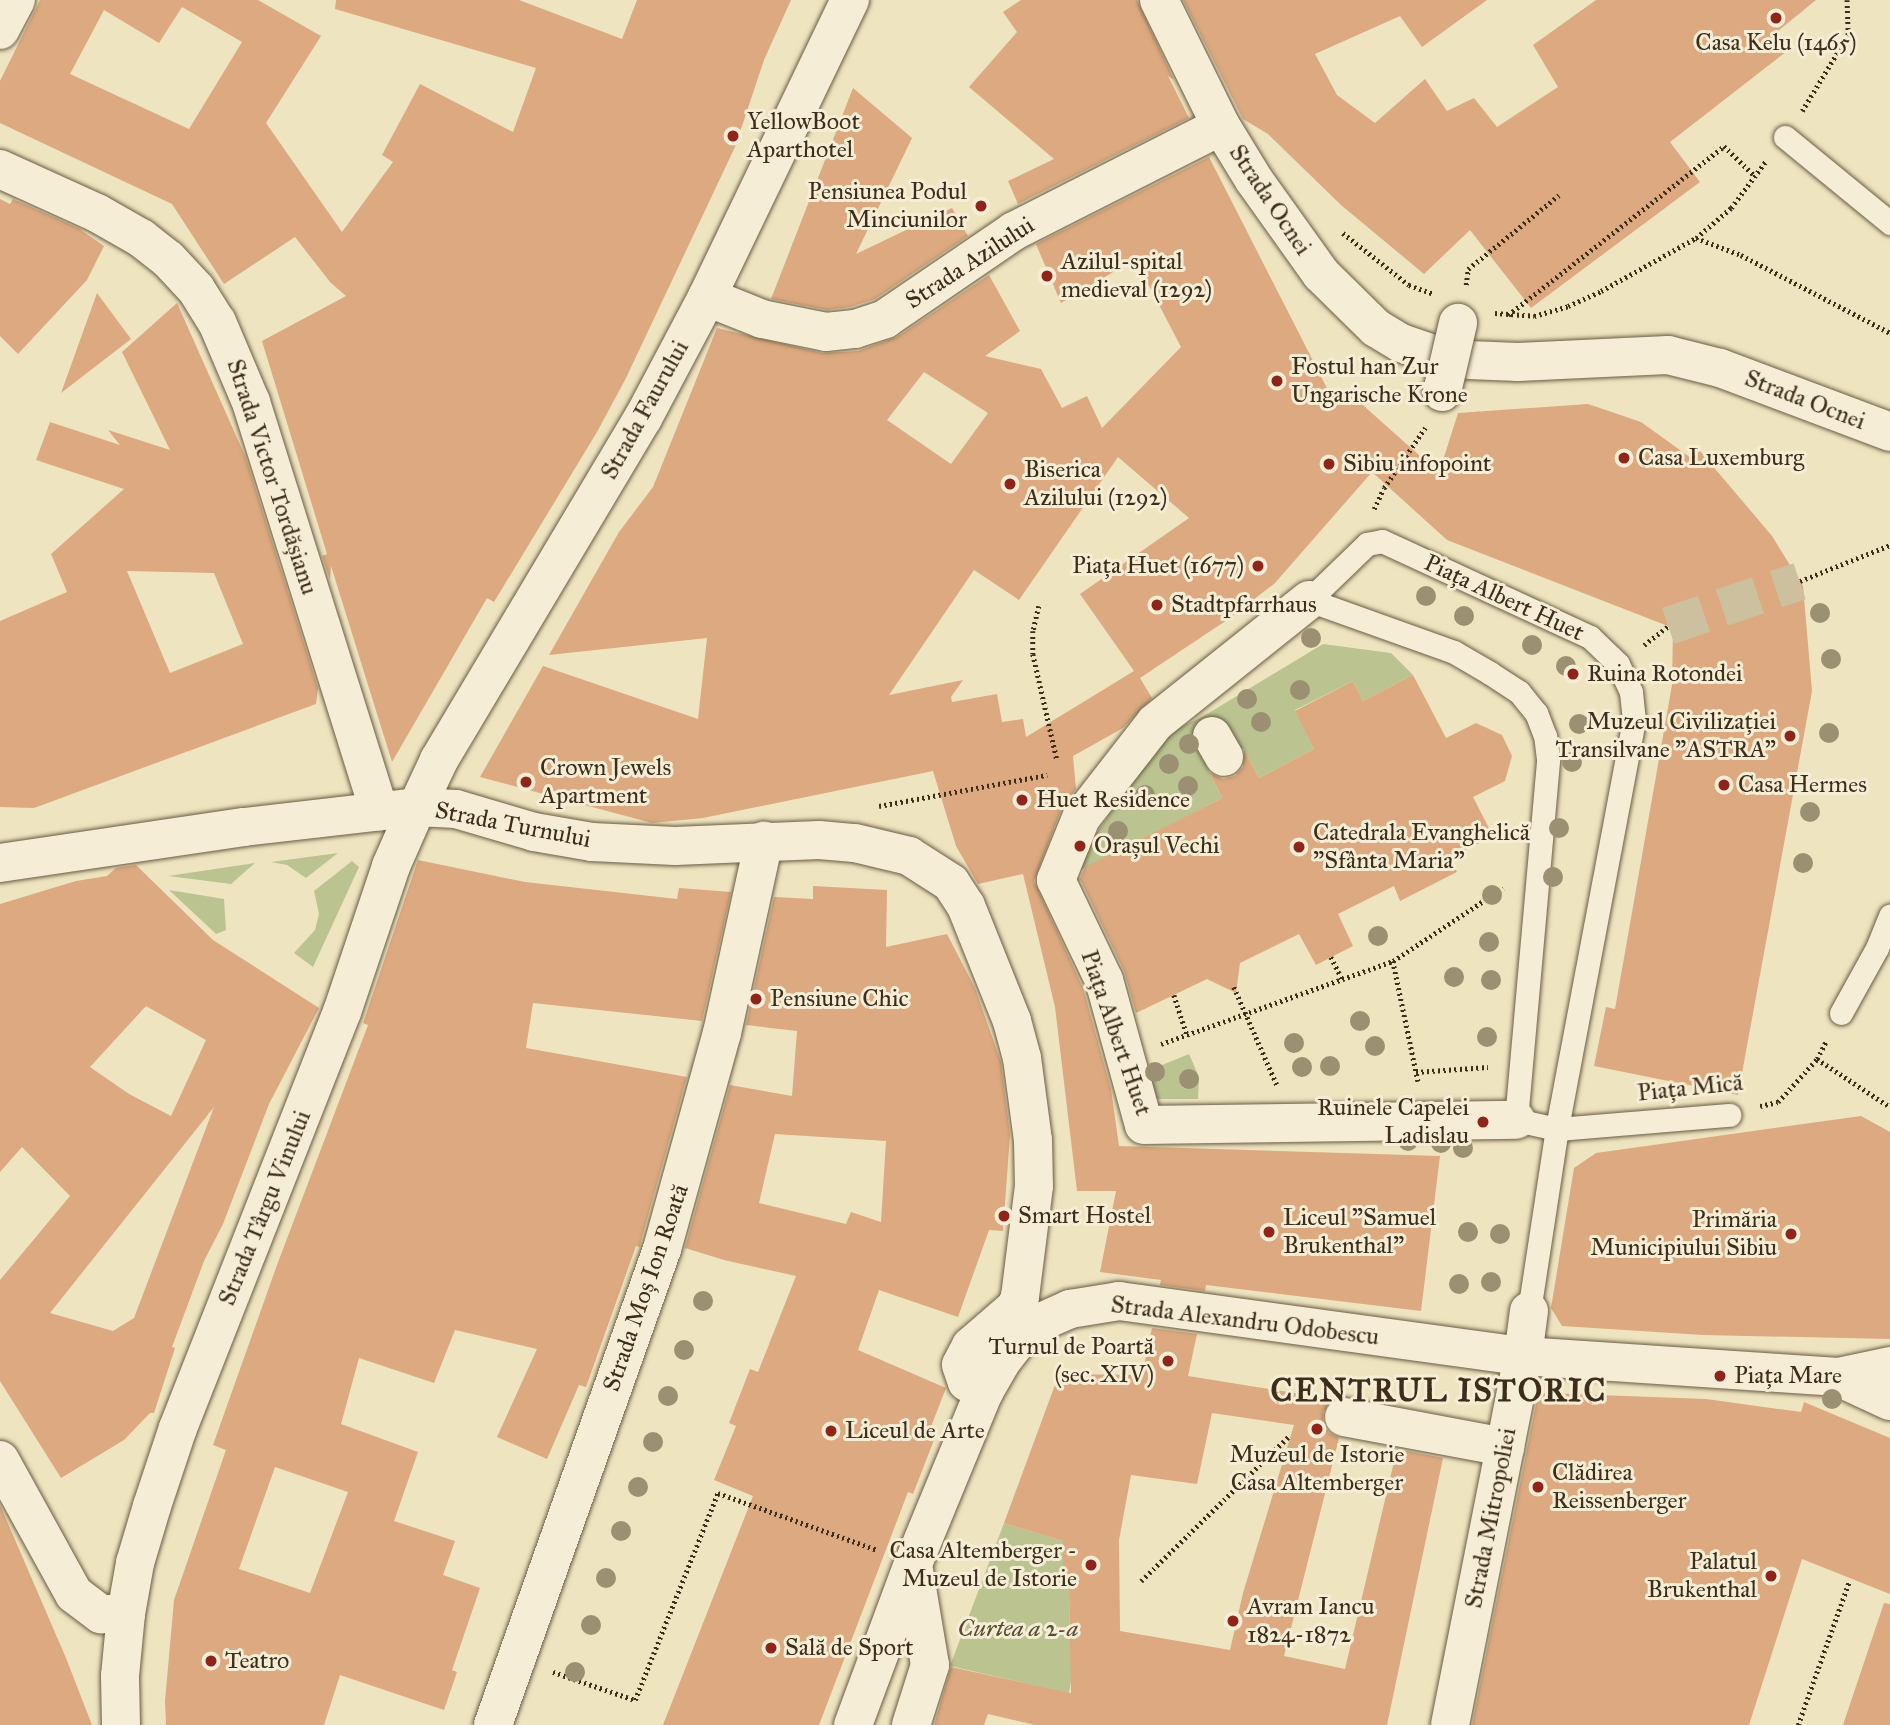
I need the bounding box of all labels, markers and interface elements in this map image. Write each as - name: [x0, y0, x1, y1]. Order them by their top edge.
- marker: Casa Kelu (1465): [1768, 10, 1784, 26]
- place label: Casa Kelu (1465): [1695, 29, 1857, 57]
- place label: YellowBoot Aparthotel: [747, 108, 860, 164]
- marker: YellowBoot Aparthotel: [725, 128, 741, 144]
- street label: Strada Ocnei: [1223, 139, 1317, 261]
- place label: Pensiunea Podul Minciunilor: [808, 178, 967, 234]
- marker: Pensiunea Podul Minciunilor: [973, 198, 989, 214]
- street label: Strada Azilului: [900, 211, 1040, 315]
- place label: Azilul-spital medieval (1292): [1061, 248, 1212, 304]
- marker: Azilul-spital medieval (1292): [1039, 268, 1055, 284]
- street label: Strada Faurului: [595, 335, 695, 485]
- place label: Fostul han Zur Ungarische Krone: [1291, 353, 1468, 409]
- street label: Strada Victor Tordășianu: [220, 356, 324, 598]
- street label: Strada Ocnei: [1741, 364, 1869, 436]
- marker: Fostul han Zur Ungarische Krone: [1269, 373, 1285, 389]
- place label: Casa Luxemburg: [1638, 444, 1804, 472]
- place label: Sibiu infopoint: [1343, 450, 1491, 478]
- marker: Casa Luxemburg: [1616, 450, 1632, 466]
- place label: Biserica Azilului (1292): [1024, 456, 1167, 512]
- marker: Sibiu infopoint: [1321, 456, 1337, 472]
- marker: Biserica Azilului (1292): [1002, 476, 1018, 492]
- street label: Piața Albert Huet: [1420, 548, 1588, 648]
- place label: Piața Huet (1677): [1072, 552, 1244, 580]
- marker: Piața Huet (1677): [1250, 558, 1266, 574]
- place label: Stadtpfarrhaus: [1171, 591, 1317, 619]
- marker: Stadtpfarrhaus: [1149, 597, 1165, 613]
- place label: Ruina Rotondei: [1587, 660, 1743, 688]
- marker: Ruina Rotondei: [1565, 666, 1581, 682]
- place label: Muzeul Civilizației Transilvane "ASTRA": [1556, 708, 1776, 764]
- marker: Muzeul Civilizației Transilvane "ASTRA": [1782, 728, 1798, 744]
- place label: Crown Jewels Apartment: [540, 754, 671, 810]
- place label: Casa Hermes: [1738, 771, 1867, 799]
- marker: Crown Jewels Apartment: [518, 774, 534, 790]
- marker: Casa Hermes: [1716, 777, 1732, 793]
- place label: Huet Residence: [1036, 786, 1190, 814]
- marker: Huet Residence: [1014, 792, 1030, 808]
- street label: Strada Turnului: [433, 796, 593, 854]
- place label: Catedrala Evanghelică "Sfânta Maria": [1313, 819, 1530, 875]
- place label: Orașul Vechi: [1094, 832, 1220, 860]
- marker: Orașul Vechi: [1072, 838, 1088, 854]
- marker: Catedrala Evanghelică "Sfânta Maria": [1291, 839, 1307, 855]
- street label: Piața Albert Huet: [1074, 947, 1158, 1119]
- place label: Pensiune Chic: [770, 985, 909, 1013]
- marker: Pensiune Chic: [748, 991, 764, 1007]
- street label: Piața Mică: [1636, 1068, 1744, 1108]
- place label: Ruinele Capelei Ladislau: [1317, 1094, 1469, 1150]
- street label: Strada Târgu Vinului: [213, 1106, 317, 1310]
- marker: Ruinele Capelei Ladislau: [1475, 1114, 1491, 1130]
- street label: Strada Moș Ion Roată: [597, 1181, 695, 1395]
- place label: Smart Hostel: [1018, 1202, 1151, 1230]
- place label: Liceul "Samuel Brukenthal": [1283, 1204, 1436, 1260]
- place label: Primăria Municipiului Sibiu: [1590, 1206, 1777, 1262]
- marker: Smart Hostel: [996, 1208, 1012, 1224]
- marker: Liceul "Samuel Brukenthal": [1261, 1224, 1277, 1240]
- marker: Primăria Municipiului Sibiu: [1783, 1226, 1799, 1242]
- street label: Strada Alexandru Odobescu: [1109, 1290, 1381, 1352]
- place label: Turnul de Poartă (sec. XIV): [988, 1333, 1154, 1389]
- marker: Turnul de Poartă (sec. XIV): [1160, 1353, 1176, 1369]
- place label: Piața Mare: [1734, 1362, 1842, 1390]
- marker: Piața Mare: [1712, 1368, 1728, 1384]
- district label: CENTRUL ISTORIC: [1272, 1372, 1606, 1410]
- place label: Liceul de Arte: [845, 1417, 985, 1445]
- marker: Muzeul de Istorie Casa Altemberger: [1309, 1421, 1325, 1437]
- marker: Liceul de Arte: [823, 1423, 839, 1439]
- street label: Strada Mitropoliei: [1459, 1425, 1523, 1611]
- place label: Muzeul de Istorie Casa Altemberger: [1229, 1441, 1405, 1497]
- place label: Clădirea Reissenberger: [1552, 1459, 1687, 1515]
- marker: Clădirea Reissenberger: [1530, 1479, 1546, 1495]
- place label: Casa Altemberger - Muzeul de Istorie: [889, 1537, 1077, 1593]
- place label: Palatul Brukenthal: [1647, 1548, 1757, 1604]
- marker: Casa Altemberger - Muzeul de Istorie: [1083, 1557, 1099, 1573]
- marker: Palatul Brukenthal: [1763, 1568, 1779, 1584]
- place label: Avram Iancu 1824-1872: [1247, 1593, 1374, 1649]
- marker: Avram Iancu 1824-1872: [1225, 1613, 1241, 1629]
- park label: Curtea a 2-a: [958, 1615, 1078, 1643]
- place label: Sală de Sport: [785, 1634, 913, 1662]
- marker: Sală de Sport: [763, 1640, 779, 1656]
- place label: Teatro: [225, 1647, 289, 1675]
- marker: Teatro: [203, 1653, 219, 1669]

